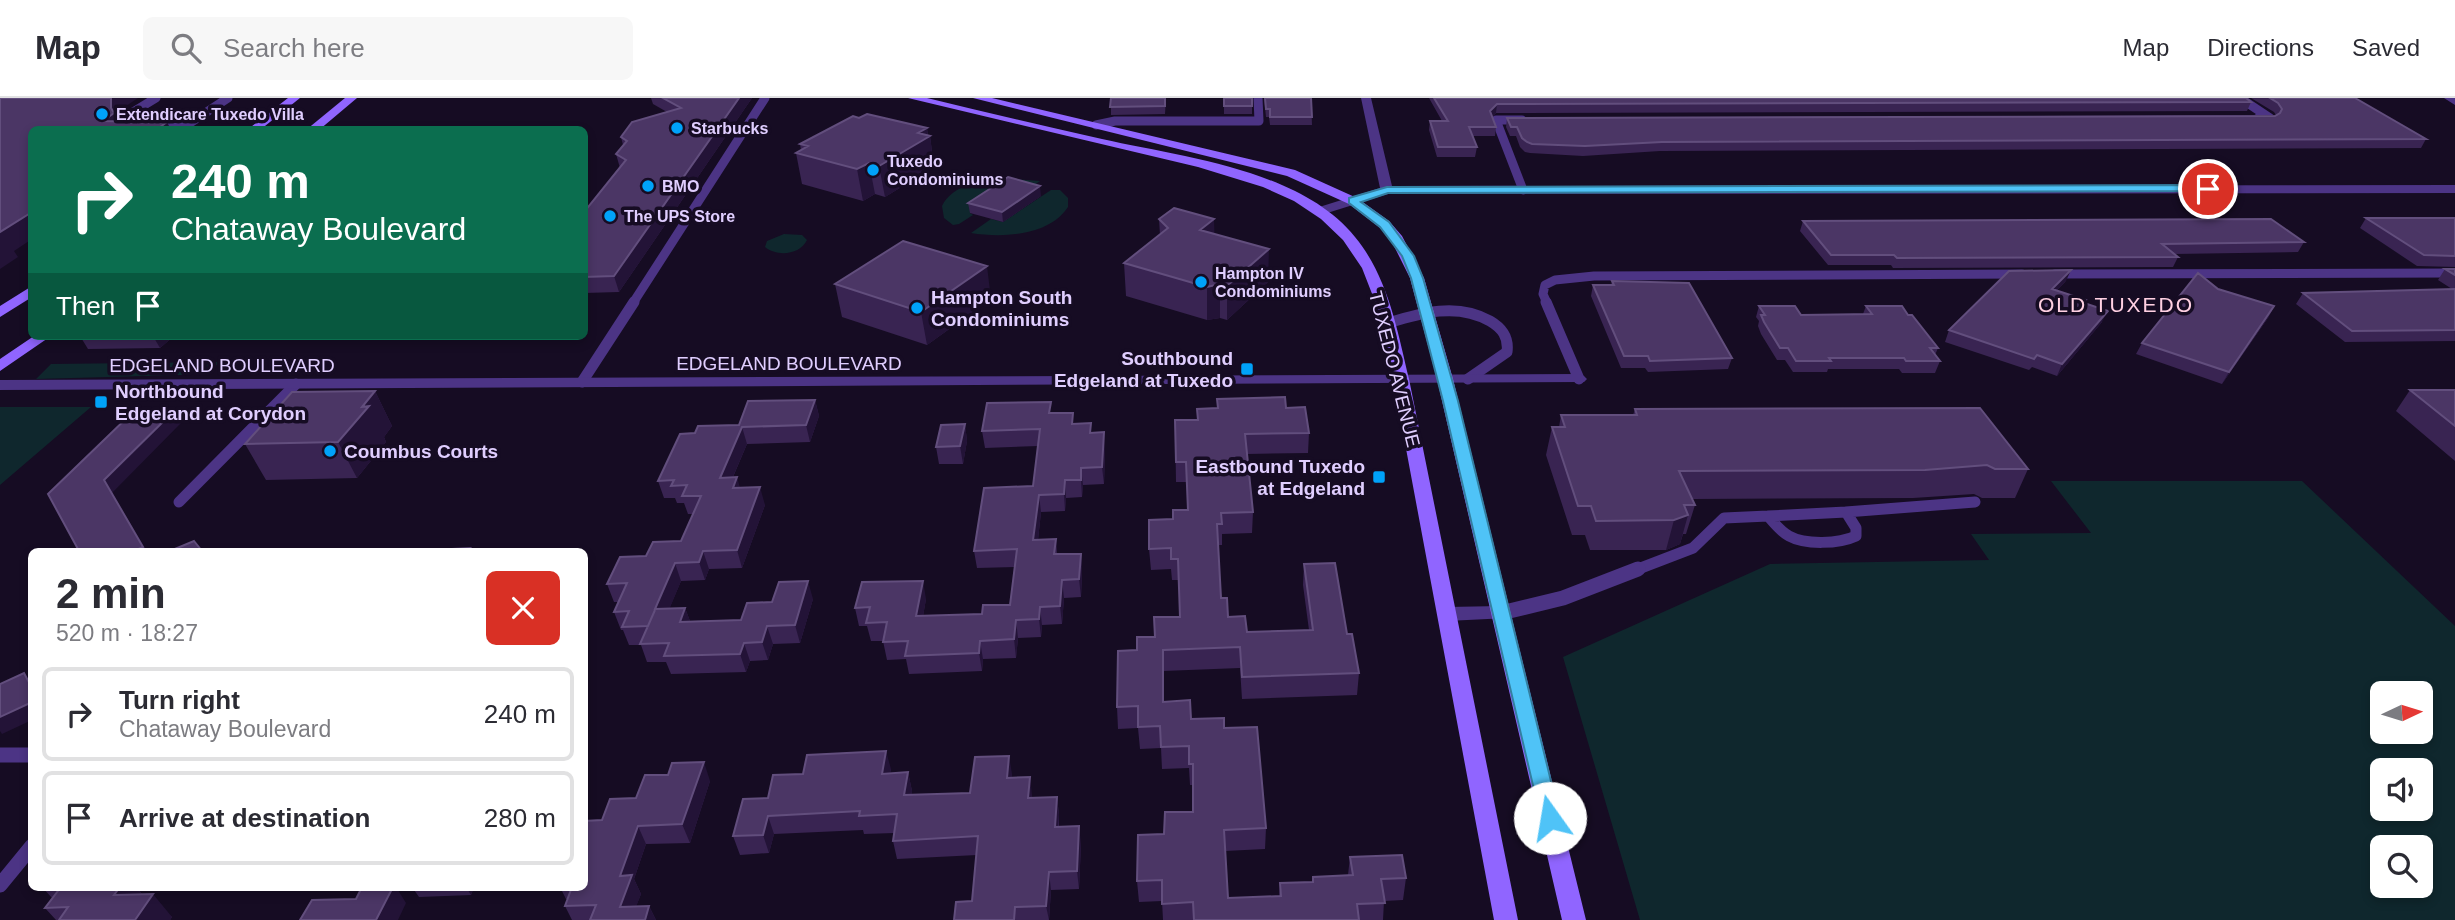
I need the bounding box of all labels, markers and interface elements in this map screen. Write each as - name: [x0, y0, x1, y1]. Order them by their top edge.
- search box: [143, 17, 633, 80]
- text: Map: [35, 29, 101, 66]
- icon: search: [167, 29, 205, 67]
- text: Search here: [223, 33, 365, 63]
- text: Map: [2123, 34, 2169, 61]
- text: Directions: [2207, 34, 2314, 61]
- text: Saved: [2352, 34, 2420, 61]
- marker: Extendicare Tuxedo Villa: [94, 106, 110, 122]
- place label: Extendicare Tuxedo Villa: [116, 106, 304, 123]
- marker: Starbucks: [669, 120, 685, 136]
- place label: Starbucks: [691, 120, 768, 137]
- place label: Tuxedo Condominiums: [887, 153, 1004, 188]
- icon: right: [56, 154, 147, 245]
- text: 240 m: [171, 154, 310, 208]
- pin: [2178, 159, 2238, 219]
- marker: Tuxedo Condominiums: [865, 162, 881, 178]
- icon: arrive: [2189, 170, 2227, 208]
- marker: BMO: [640, 178, 656, 194]
- place label: BMO: [662, 178, 699, 195]
- marker: The UPS Store: [602, 208, 618, 224]
- place label: The UPS Store: [624, 208, 735, 225]
- text: Chataway Boulevard: [171, 211, 466, 247]
- place label: Hampton IV Condominiums: [1215, 265, 1332, 300]
- marker: Hampton IV Condominiums: [1193, 274, 1209, 290]
- icon: arrive: [129, 287, 167, 325]
- place label: Hampton South Condominiums: [931, 287, 1072, 330]
- street label: TUXEDO AVENUE: [1365, 289, 1424, 449]
- text: Then: [56, 291, 115, 321]
- district label: OLD TUXEDO: [2038, 293, 2194, 316]
- marker: Hampton South Condominiums: [909, 300, 925, 316]
- place label: Southbound Edgeland at Tuxedo: [1054, 348, 1233, 391]
- street label: EDGELAND BOULEVARD: [676, 353, 902, 374]
- street label: EDGELAND BOULEVARD: [109, 355, 335, 376]
- marker: Southbound Edgeland at Tuxedo: [1239, 361, 1255, 377]
- place label: Northbound Edgeland at Corydon: [115, 381, 306, 424]
- marker: Northbound Edgeland at Corydon: [93, 394, 109, 410]
- place label: Coumbus Courts: [344, 441, 498, 462]
- marker: Coumbus Courts: [322, 443, 338, 459]
- place label: Eastbound Tuxedo at Edgeland: [1195, 456, 1365, 499]
- marker: Eastbound Tuxedo at Edgeland: [1371, 469, 1387, 485]
- text: 2 min: [56, 570, 166, 617]
- button: close: [486, 571, 560, 645]
- text: 520 m · 18:27: [56, 620, 198, 646]
- north arrow: [2370, 681, 2432, 744]
- map controls: [2370, 681, 2433, 898]
- text: Turn right: [119, 685, 240, 715]
- icon: right: [60, 695, 98, 733]
- text: 240 m: [484, 699, 556, 729]
- text: Chataway Boulevard: [119, 716, 331, 742]
- button: sound: [2370, 758, 2433, 821]
- position arrow: [1513, 781, 1587, 855]
- icon: arrive: [60, 799, 98, 837]
- text: Arrive at destination: [119, 803, 370, 833]
- text: 280 m: [484, 803, 556, 833]
- button: search: [2370, 835, 2433, 898]

